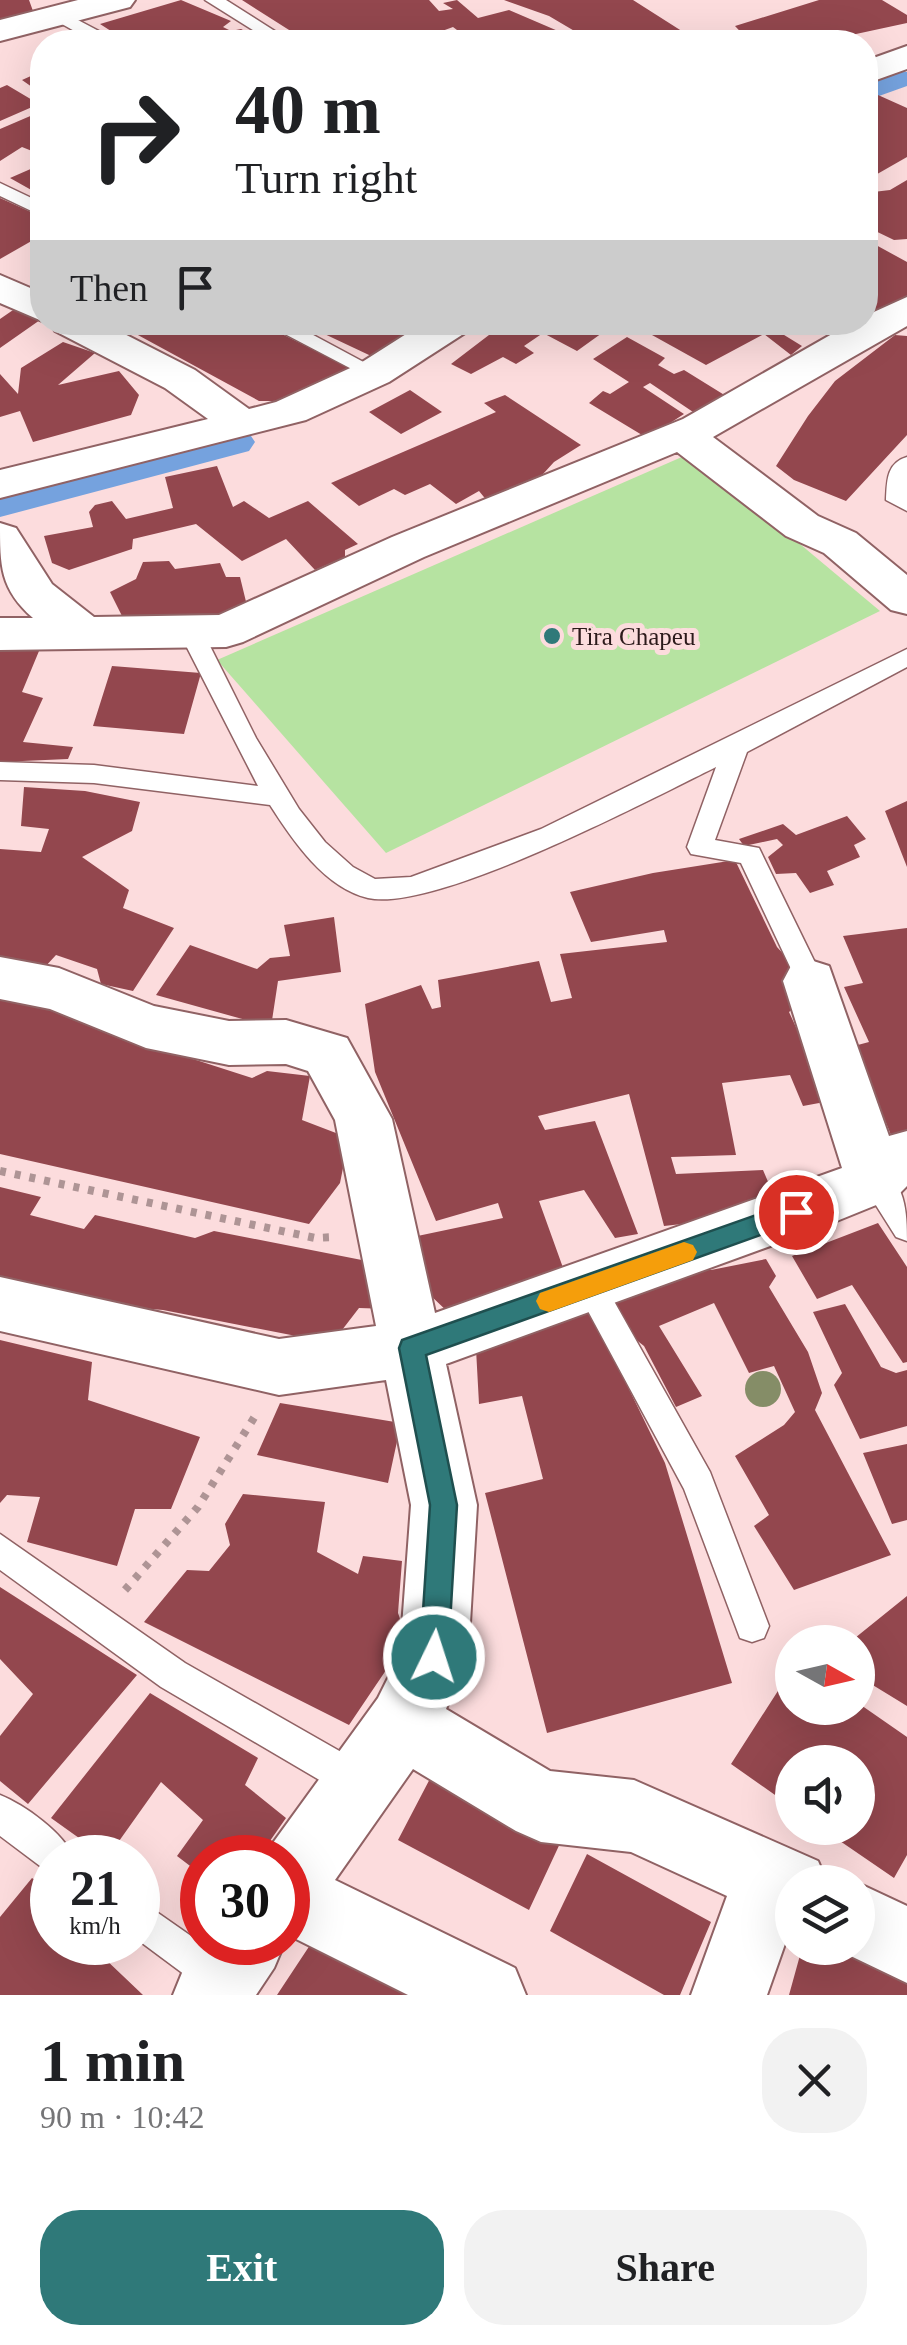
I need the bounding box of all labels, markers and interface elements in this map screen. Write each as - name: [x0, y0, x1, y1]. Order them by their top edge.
- icon: right: [70, 70, 200, 200]
- text: 40 m: [235, 71, 381, 148]
- text: Turn right: [235, 153, 417, 203]
- icon: arrive: [168, 260, 223, 315]
- text: Then: [70, 267, 148, 309]
- place label: Tira Chapeu: [572, 623, 696, 650]
- marker: Tira Chapeu: [541, 625, 563, 647]
- pin: [754, 1170, 839, 1255]
- icon: arrive: [769, 1185, 824, 1240]
- position arrow: [382, 1605, 486, 1709]
- north arrow: [775, 1625, 875, 1725]
- map controls: [775, 1625, 875, 1965]
- button: sound: [775, 1745, 875, 1845]
- speed limit sign: 30: [180, 1835, 310, 1965]
- text: 21: [70, 1860, 120, 1916]
- button: layers: [775, 1865, 875, 1965]
- text: km/h: [69, 1912, 121, 1939]
- text: 1 min: [40, 2028, 185, 2094]
- button: close: [762, 2028, 867, 2133]
- text: 90 m · 10:42: [40, 2099, 204, 2135]
- button: Exit: [40, 2210, 444, 2325]
- button: Share: [464, 2210, 867, 2325]

